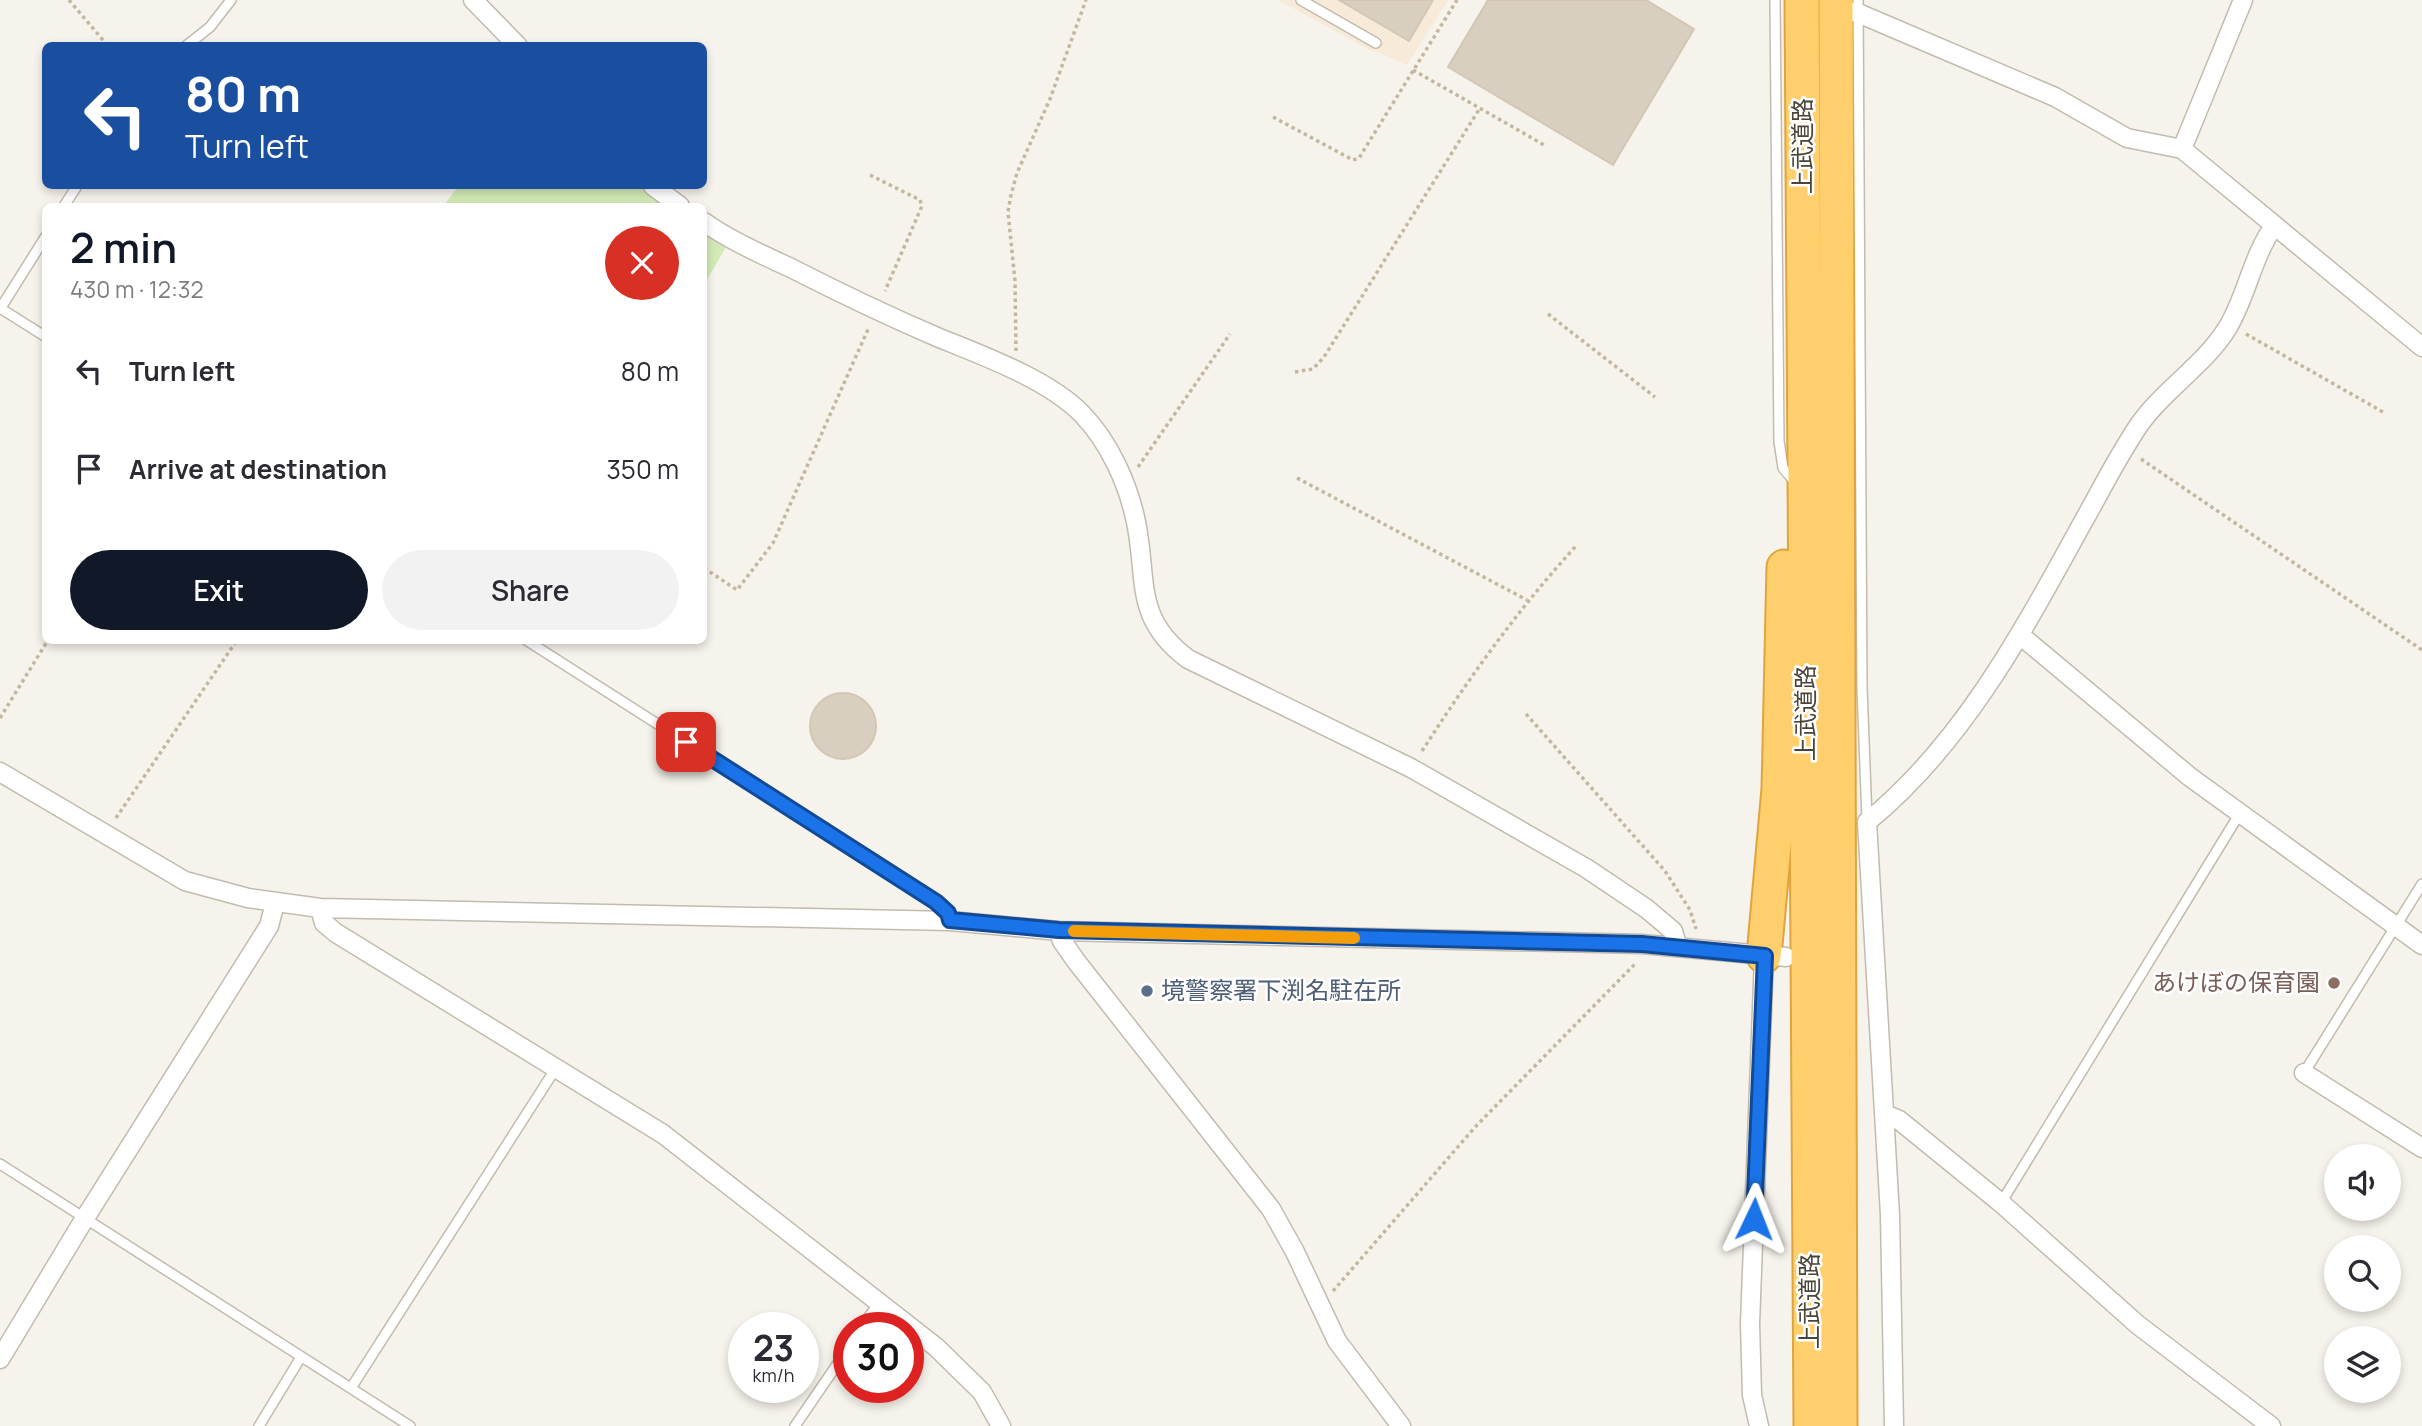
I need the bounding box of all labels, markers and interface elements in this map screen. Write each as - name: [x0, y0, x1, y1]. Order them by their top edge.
- text: 80 m: [185, 60, 301, 127]
- icon: left: [70, 70, 161, 161]
- street label: 上武道路: [1785, 98, 1818, 194]
- text: Turn left: [185, 124, 309, 168]
- text: 2 min: [70, 218, 177, 276]
- button: close: [605, 226, 679, 300]
- text: 430 m · 12:32: [70, 273, 204, 305]
- icon: left: [70, 352, 108, 390]
- text: Turn left: [129, 353, 236, 389]
- text: 80 m: [621, 353, 679, 389]
- icon: arrive: [70, 450, 108, 488]
- text: Arrive at destination: [129, 451, 387, 487]
- text: 350 m: [606, 451, 679, 487]
- button: Exit: [70, 550, 368, 630]
- button: Share: [382, 550, 679, 630]
- street label: 上武道路: [1788, 665, 1821, 761]
- pin: [656, 712, 716, 772]
- icon: arrive: [667, 723, 705, 761]
- place label: あけぼの保育園: [2152, 965, 2320, 998]
- place label: 境警察署下渕名駐在所: [1161, 973, 1401, 1006]
- marker: あけぼの保育園: [2326, 975, 2342, 991]
- marker: 境警察署下渕名駐在所: [1139, 983, 1155, 999]
- map controls: [2324, 1144, 2401, 1403]
- button: sound: [2324, 1144, 2401, 1221]
- position arrow: [1717, 1182, 1791, 1256]
- button: search: [2324, 1235, 2401, 1312]
- street label: 上武道路: [1792, 1253, 1825, 1349]
- speed limit sign: 30: [833, 1312, 924, 1403]
- text: 23: [753, 1324, 794, 1372]
- button: layers: [2324, 1326, 2401, 1403]
- text: km/h: [753, 1363, 794, 1387]

